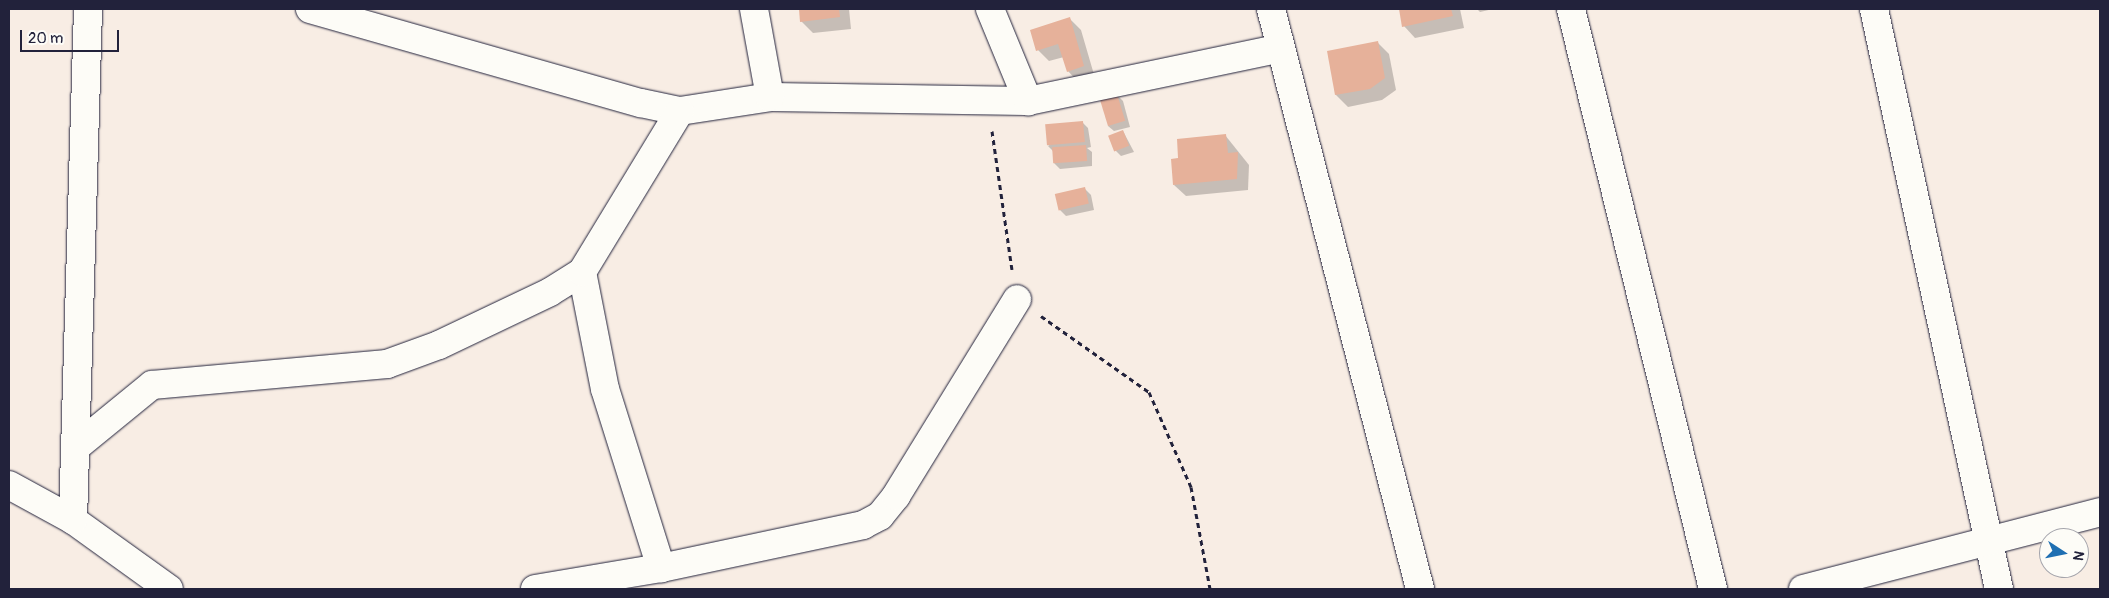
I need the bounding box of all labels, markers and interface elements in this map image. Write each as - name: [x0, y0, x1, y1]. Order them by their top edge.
- scale bar: [22, 20, 121, 52]
- text: 20 m: [28, 29, 63, 48]
- north arrow: [2039, 528, 2089, 578]
- text: N: [2069, 549, 2087, 562]

